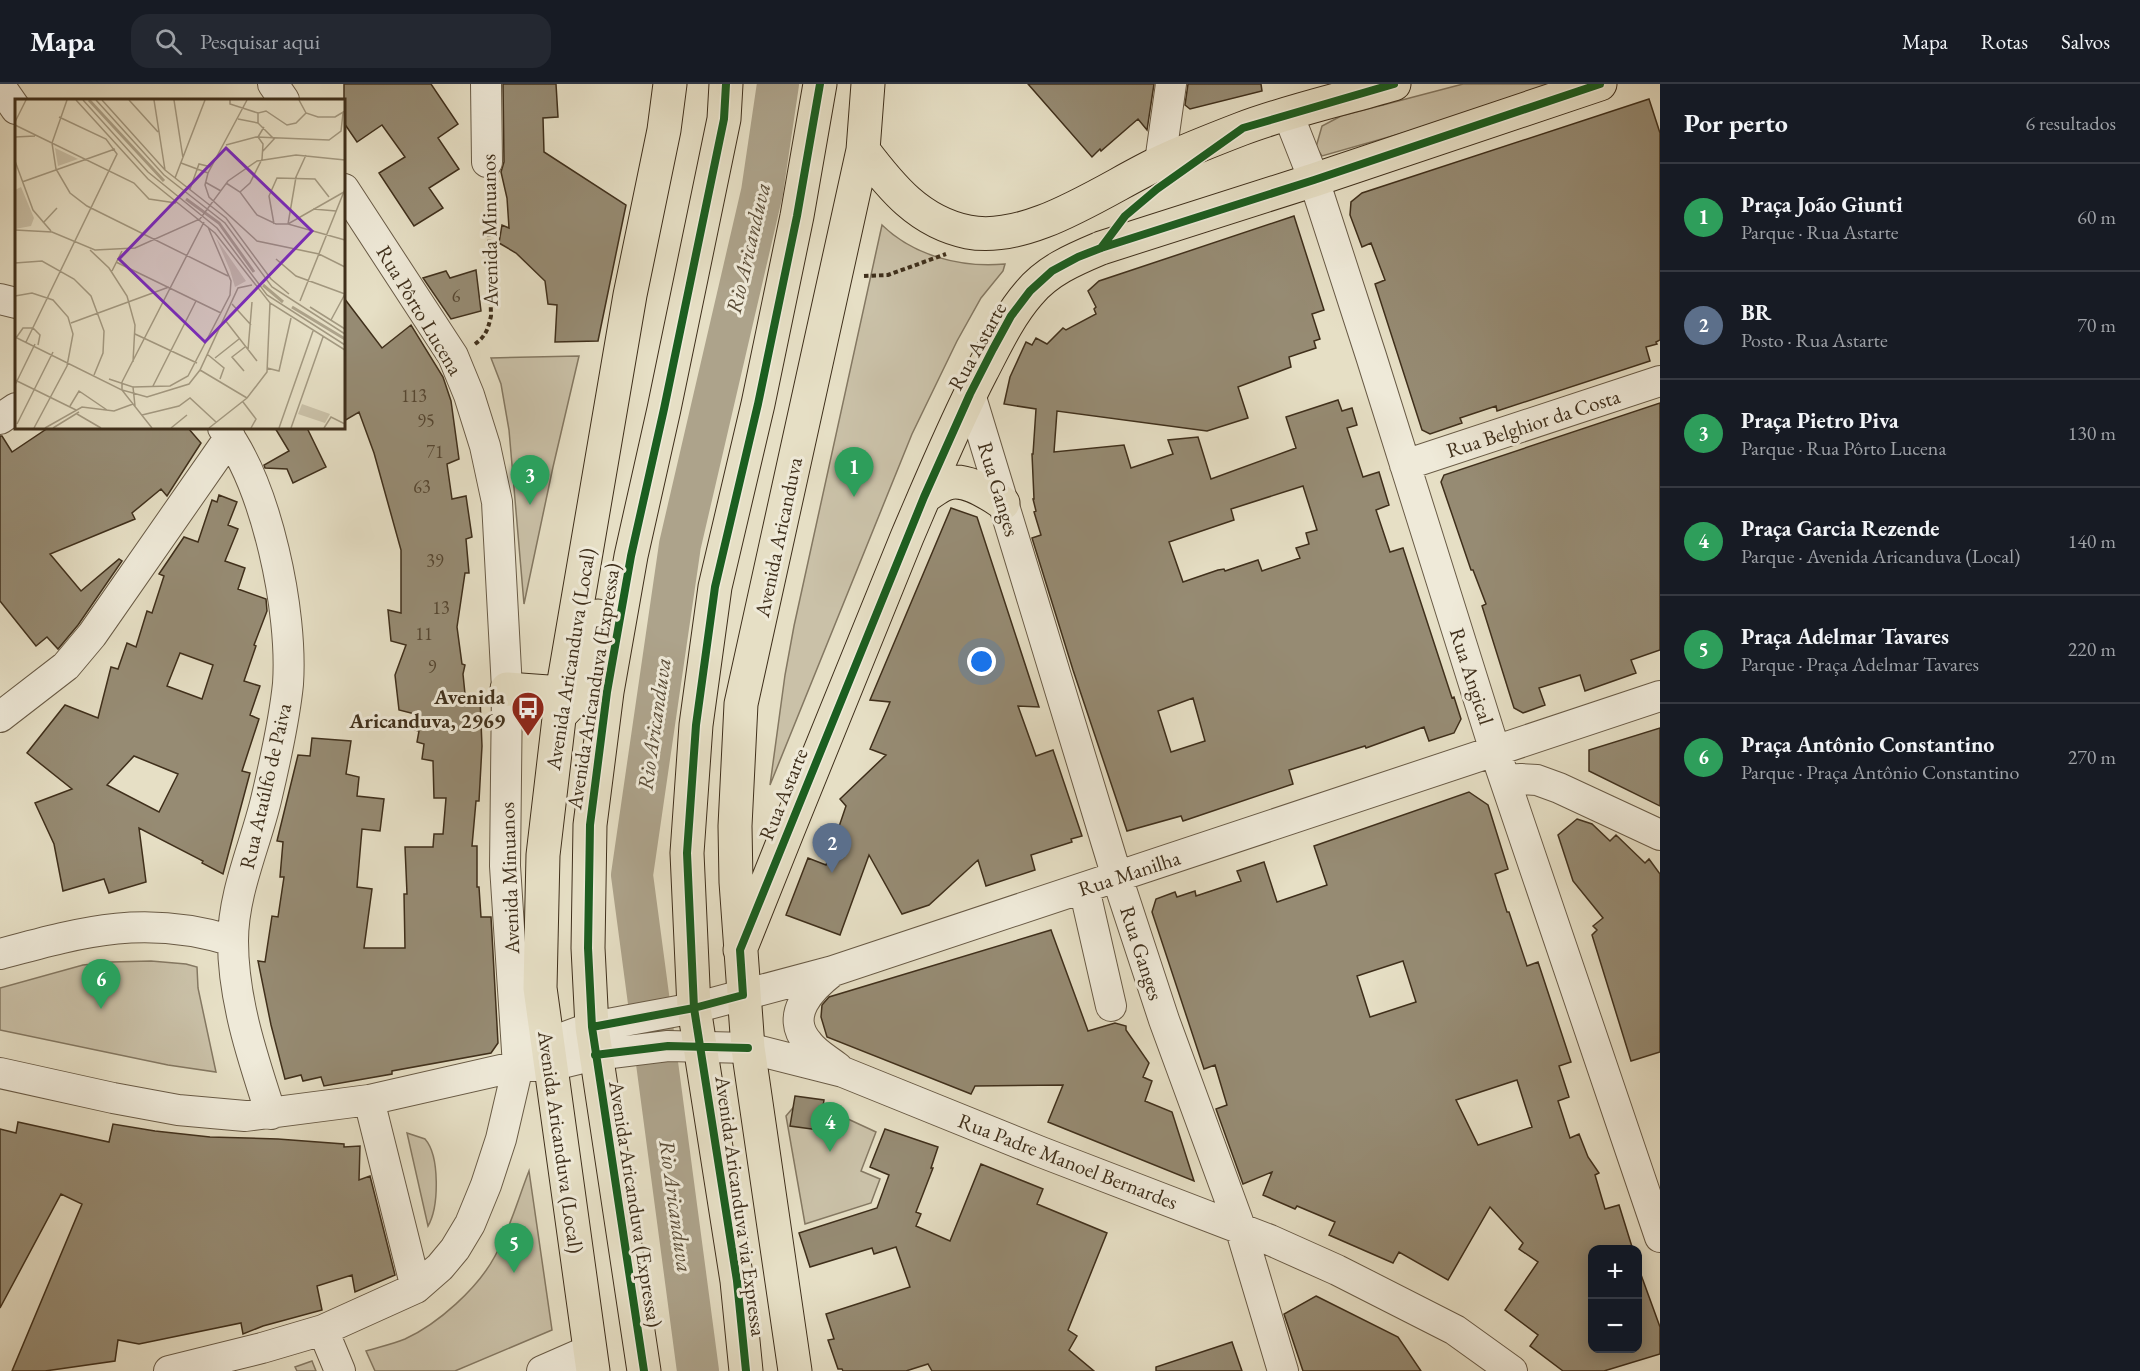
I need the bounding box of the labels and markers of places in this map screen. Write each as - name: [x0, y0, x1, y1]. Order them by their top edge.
- pin: 1: [834, 448, 874, 497]
- pin: 3: [510, 456, 550, 505]
- place label: Avenida Aricanduva, 2969: [348, 683, 506, 734]
- bus stop icon: Avenida Aricanduva, 2969: [510, 690, 546, 737]
- pin: 2: [812, 824, 852, 873]
- pin: 6: [82, 960, 120, 1009]
- pin: 4: [810, 1102, 850, 1152]
- pin: 5: [494, 1224, 534, 1273]

